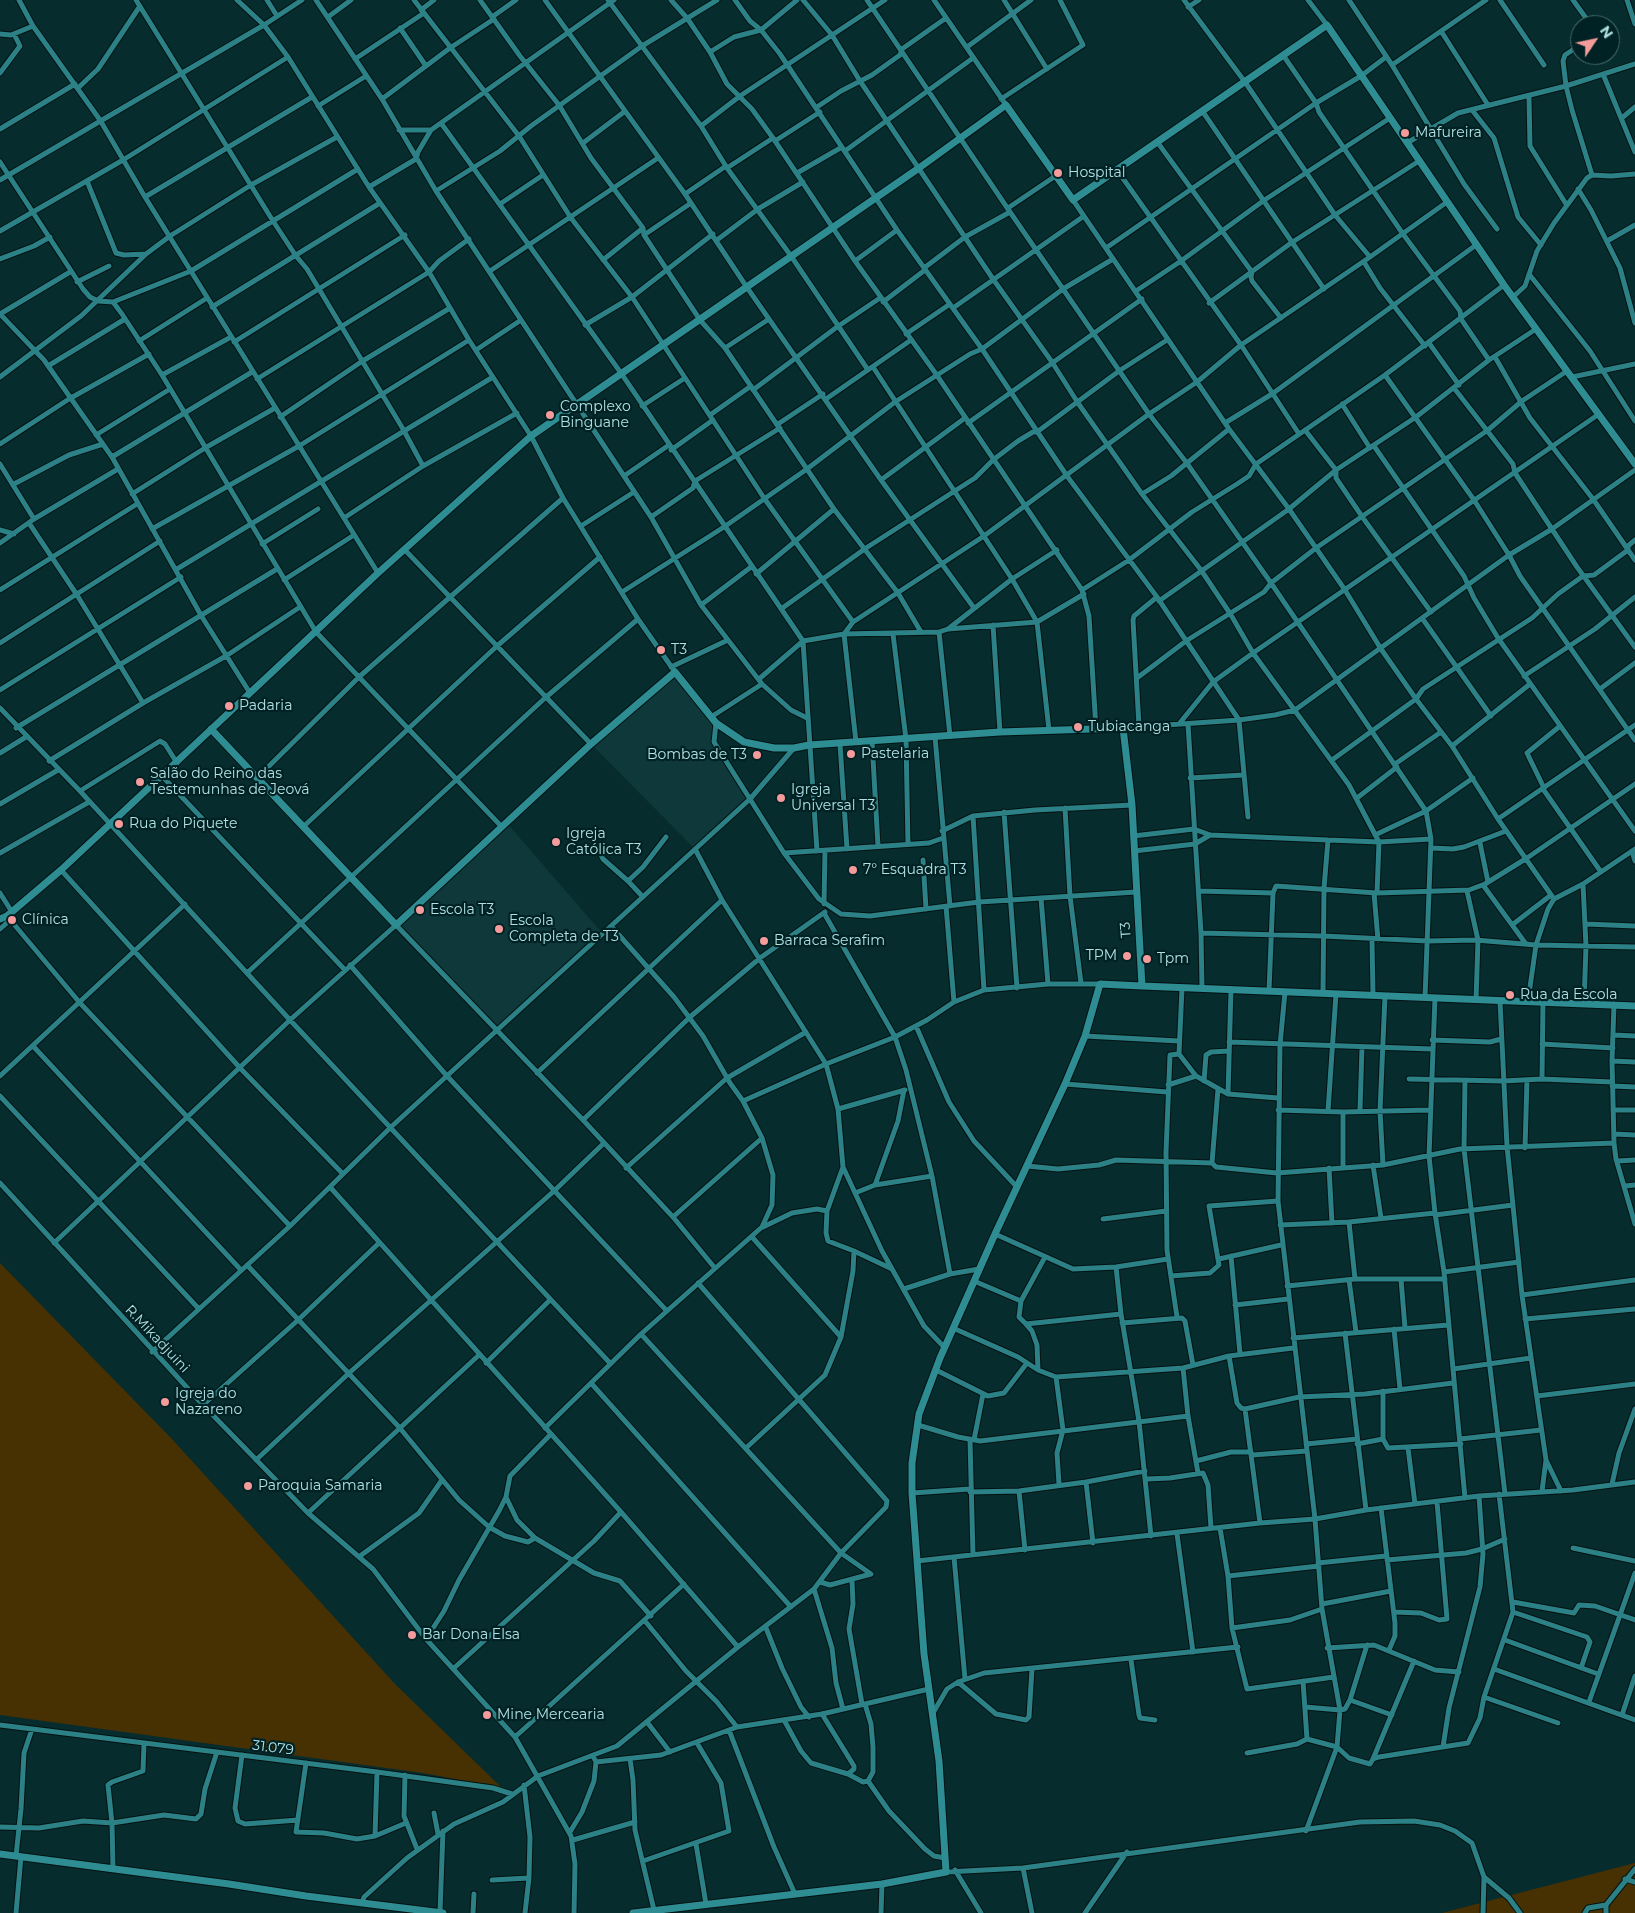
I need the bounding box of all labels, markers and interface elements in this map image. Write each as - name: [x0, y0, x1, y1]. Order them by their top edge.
- north arrow: [1570, 15, 1620, 65]
- text: N: [1596, 22, 1617, 42]
- place label: Mafureira: [1415, 125, 1482, 141]
- marker: Mafureira: [1399, 127, 1411, 139]
- place label: Hospital: [1068, 165, 1126, 181]
- marker: Hospital: [1052, 167, 1064, 179]
- place label: Complexo Binguane: [560, 399, 631, 432]
- marker: Complexo Binguane: [544, 409, 556, 421]
- place label: T3: [671, 642, 687, 658]
- marker: T3: [655, 644, 667, 656]
- place label: Padaria: [239, 698, 292, 714]
- marker: Padaria: [223, 700, 235, 712]
- place label: Tubiacanga: [1088, 719, 1170, 735]
- marker: Tubiacanga: [1072, 721, 1084, 733]
- place label: Pastelaria: [861, 746, 929, 762]
- place label: Bombas de T3: [647, 747, 747, 763]
- marker: Pastelaria: [845, 748, 857, 760]
- marker: Bombas de T3: [751, 749, 763, 761]
- place label: Salão do Reino das Testemunhas de Jeová: [150, 766, 310, 799]
- marker: Salão do Reino das Testemunhas de Jeová: [134, 776, 146, 788]
- place label: Igreja Universal T3: [791, 782, 875, 814]
- marker: Igreja Universal T3: [775, 792, 787, 804]
- place label: Rua do Piquete: [129, 816, 237, 832]
- marker: Rua do Piquete: [113, 818, 125, 830]
- place label: Igreja Católica T3: [566, 826, 642, 859]
- marker: Igreja Católica T3: [550, 836, 562, 848]
- place label: 7° Esquadra T3: [863, 862, 967, 878]
- marker: 7° Esquadra T3: [847, 864, 859, 876]
- place label: Escola T3: [430, 902, 494, 918]
- marker: Escola T3: [414, 904, 426, 916]
- place label: Clínica: [22, 912, 69, 928]
- place label: Escola Completa de T3: [509, 913, 619, 946]
- marker: Clínica: [6, 914, 18, 926]
- street label: T3: [1117, 921, 1135, 939]
- marker: Escola Completa de T3: [493, 923, 505, 935]
- place label: Barraca Serafim: [774, 933, 885, 949]
- marker: Barraca Serafim: [758, 935, 770, 947]
- place label: TPM: [1086, 948, 1117, 964]
- marker: TPM: [1121, 950, 1133, 962]
- place label: Tpm: [1157, 951, 1189, 967]
- marker: Tpm: [1141, 953, 1153, 965]
- place label: Rua da Escola: [1520, 987, 1618, 1003]
- marker: Rua da Escola: [1504, 989, 1516, 1001]
- street label: R.Mikadjuini: [121, 1302, 193, 1376]
- place label: Igreja do Nazareno: [175, 1386, 242, 1418]
- marker: Igreja do Nazareno: [159, 1396, 171, 1408]
- place label: Paroquia Samaria: [258, 1478, 382, 1494]
- marker: Paroquia Samaria: [242, 1480, 254, 1492]
- place label: Bar Dona Elsa: [422, 1627, 520, 1643]
- marker: Bar Dona Elsa: [406, 1629, 418, 1641]
- place label: Mine Mercearia: [497, 1707, 605, 1723]
- marker: Mine Mercearia: [481, 1709, 493, 1721]
- street label: 31.079: [251, 1737, 295, 1759]

